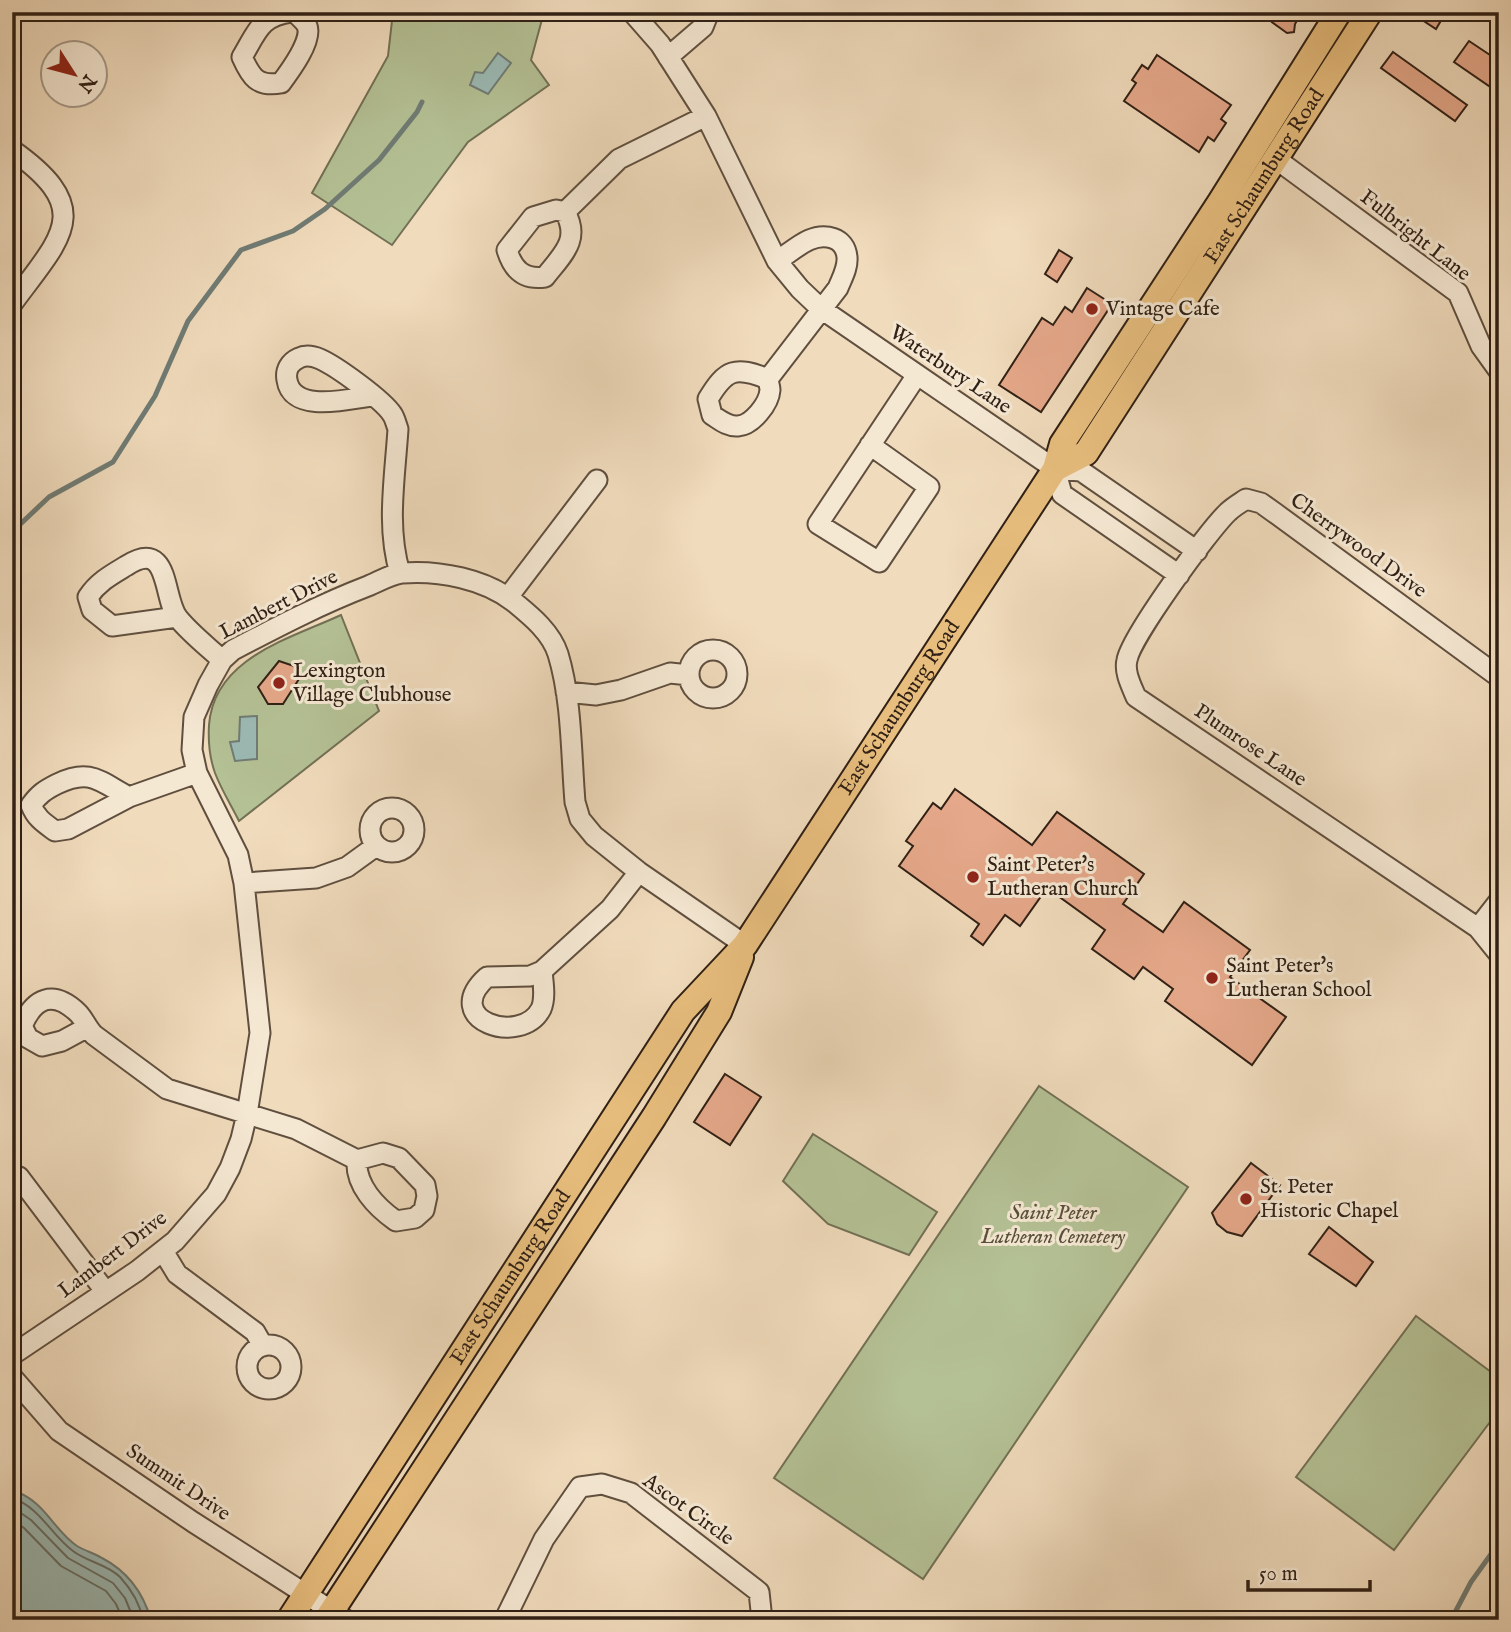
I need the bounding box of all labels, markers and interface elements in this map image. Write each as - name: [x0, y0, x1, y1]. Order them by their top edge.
- north arrow: [38, 38, 108, 108]
- text: N: [71, 68, 101, 97]
- street label: East Schaumburg Road: [1198, 83, 1331, 269]
- street label: Fulbright Lane: [1354, 184, 1476, 288]
- place label: Vintage Cafe: [1105, 296, 1220, 323]
- marker: Vintage Cafe: [1084, 301, 1100, 317]
- street label: Waterbury Lane: [884, 319, 1017, 421]
- street label: Cherrywood Drive: [1284, 487, 1432, 605]
- street label: Lambert Drive: [215, 563, 343, 646]
- street label: East Schaumburg Road: [833, 615, 967, 800]
- place label: Lexington Village Clubhouse: [292, 658, 452, 709]
- marker: Lexington Village Clubhouse: [271, 675, 287, 691]
- street label: Plumrose Lane: [1188, 698, 1312, 794]
- place label: Saint Peter's Lutheran Church: [987, 852, 1138, 903]
- marker: Saint Peter's Lutheran Church: [965, 869, 981, 885]
- place label: Saint Peter's Lutheran School: [1226, 953, 1372, 1004]
- marker: Saint Peter's Lutheran School: [1204, 970, 1220, 986]
- place label: St. Peter Historic Chapel: [1260, 1174, 1399, 1225]
- street label: East Schaumburg Road: [444, 1184, 578, 1370]
- marker: St. Peter Historic Chapel: [1238, 1191, 1254, 1207]
- park label: Saint Peter Lutheran Cemetery: [980, 1200, 1125, 1251]
- street label: Lambert Drive: [53, 1205, 173, 1305]
- street label: Summit Drive: [121, 1438, 236, 1528]
- street label: Ascot Circle: [636, 1467, 739, 1552]
- scale bar: [1248, 1548, 1371, 1592]
- text: 50 m: [1259, 1561, 1298, 1588]

